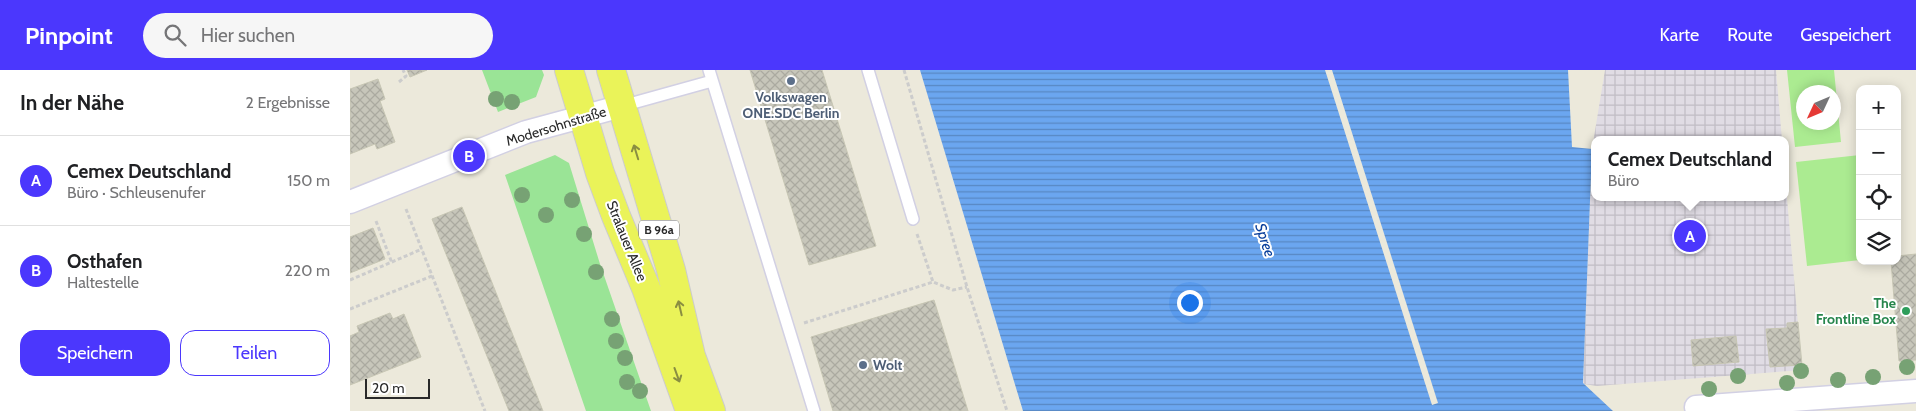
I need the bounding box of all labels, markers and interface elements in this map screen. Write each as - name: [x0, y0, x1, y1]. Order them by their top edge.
- search box: [143, 13, 493, 58]
- text: Pinpoint: [25, 21, 113, 50]
- icon: search: [161, 21, 189, 49]
- text: Hier suchen: [201, 24, 295, 47]
- text: Karte: [1660, 24, 1699, 46]
- text: Route: [1727, 24, 1772, 46]
- text: Gespeichert: [1800, 24, 1891, 46]
- marker: Volkswagen ONE.SDC Berlin: [785, 75, 797, 87]
- north arrow: [1796, 85, 1841, 130]
- map controls: [1856, 85, 1901, 265]
- button: +: [1856, 85, 1901, 130]
- place label: Volkswagen ONE.SDC Berlin: [743, 88, 839, 122]
- text: In der Nähe: [20, 90, 124, 115]
- text: 2 Ergebnisse: [246, 93, 330, 112]
- street label: Modersohnstraße: [504, 102, 608, 150]
- button: −: [1856, 130, 1901, 175]
- popup: [1591, 136, 1789, 201]
- pin: B: [453, 137, 485, 175]
- one-way arrow: [630, 145, 640, 161]
- text: Cemex Deutschland: [1608, 148, 1772, 171]
- text: Cemex Deutschland: [67, 160, 231, 183]
- text: A: [31, 171, 41, 190]
- text: 150 m: [287, 171, 330, 190]
- text: Büro: [1608, 171, 1639, 190]
- button: locate: [1856, 175, 1901, 220]
- text: Büro · Schleusenufer: [67, 183, 206, 202]
- street label: Stralauer Allee: [603, 198, 651, 284]
- pin: A: [1674, 217, 1706, 255]
- road number: B 96a: [639, 220, 679, 240]
- button: layers: [1856, 220, 1901, 265]
- water label: Spree: [1251, 221, 1279, 259]
- text: Osthafen: [67, 250, 142, 273]
- text: B: [31, 261, 41, 280]
- text: 220 m: [284, 261, 330, 280]
- text: Haltestelle: [67, 273, 139, 292]
- your location: [1177, 290, 1203, 316]
- place label: The Frontline Box: [1816, 294, 1896, 328]
- one-way arrow: [675, 301, 684, 317]
- marker: The Frontline Box: [1900, 305, 1912, 317]
- button: Speichern: [20, 330, 170, 376]
- button: Teilen: [180, 330, 330, 376]
- place label: Wolt: [873, 356, 903, 374]
- marker: Wolt: [857, 359, 869, 371]
- one-way arrow: [673, 367, 682, 382]
- scale bar: [365, 376, 430, 399]
- text: 20 m: [372, 379, 405, 397]

